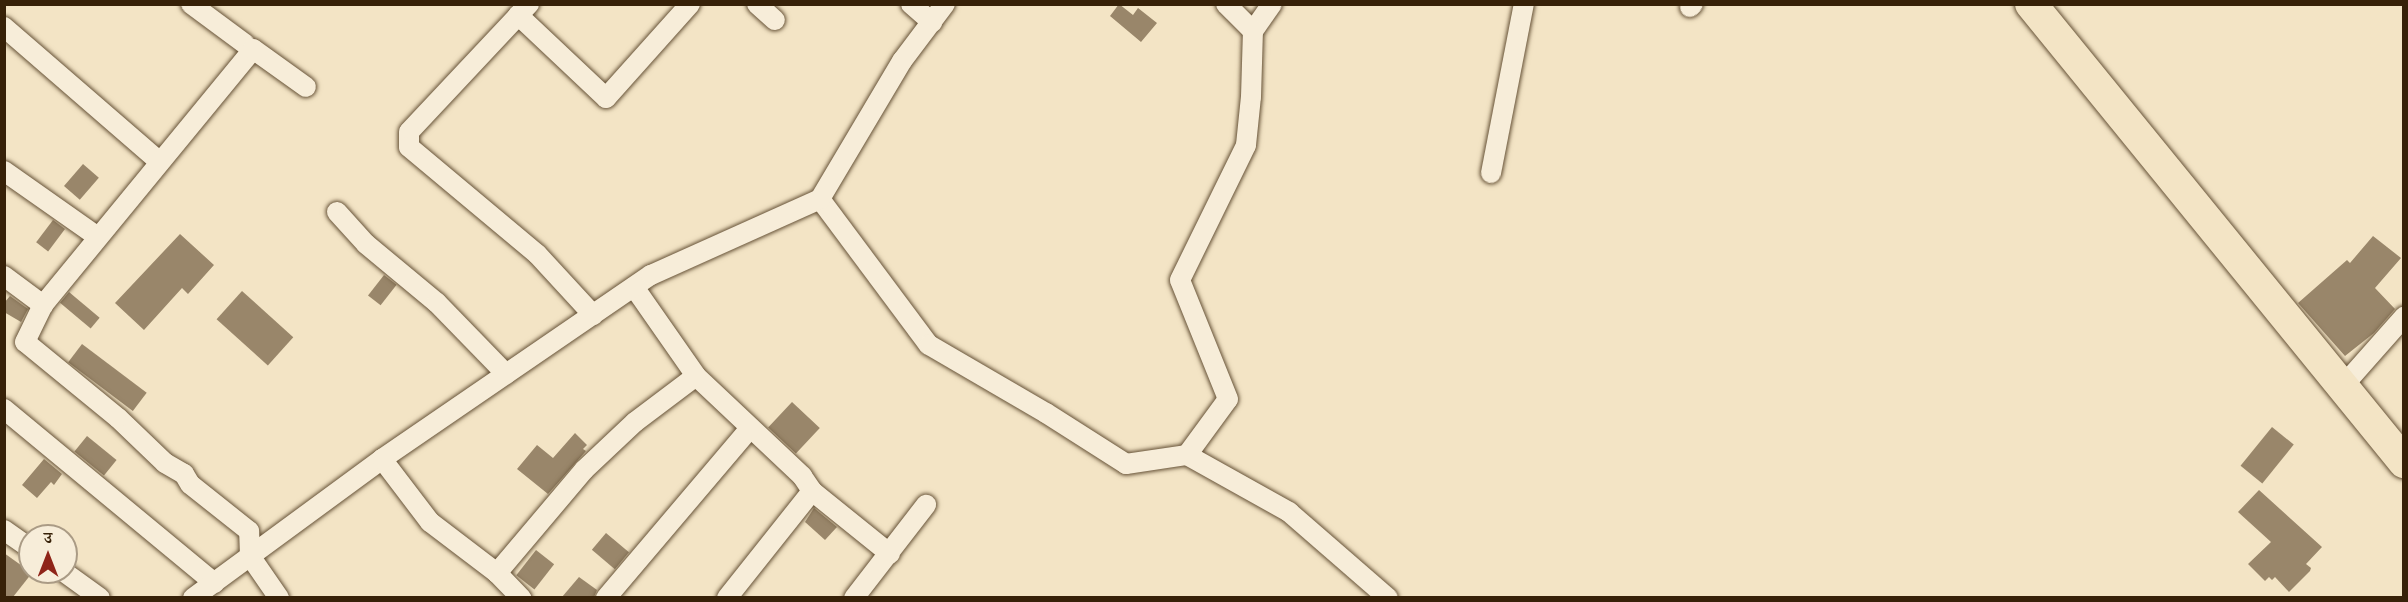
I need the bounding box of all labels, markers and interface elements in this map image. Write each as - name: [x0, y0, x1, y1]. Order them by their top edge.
- north arrow: [18, 524, 78, 584]
- text: उ: [44, 528, 52, 547]

